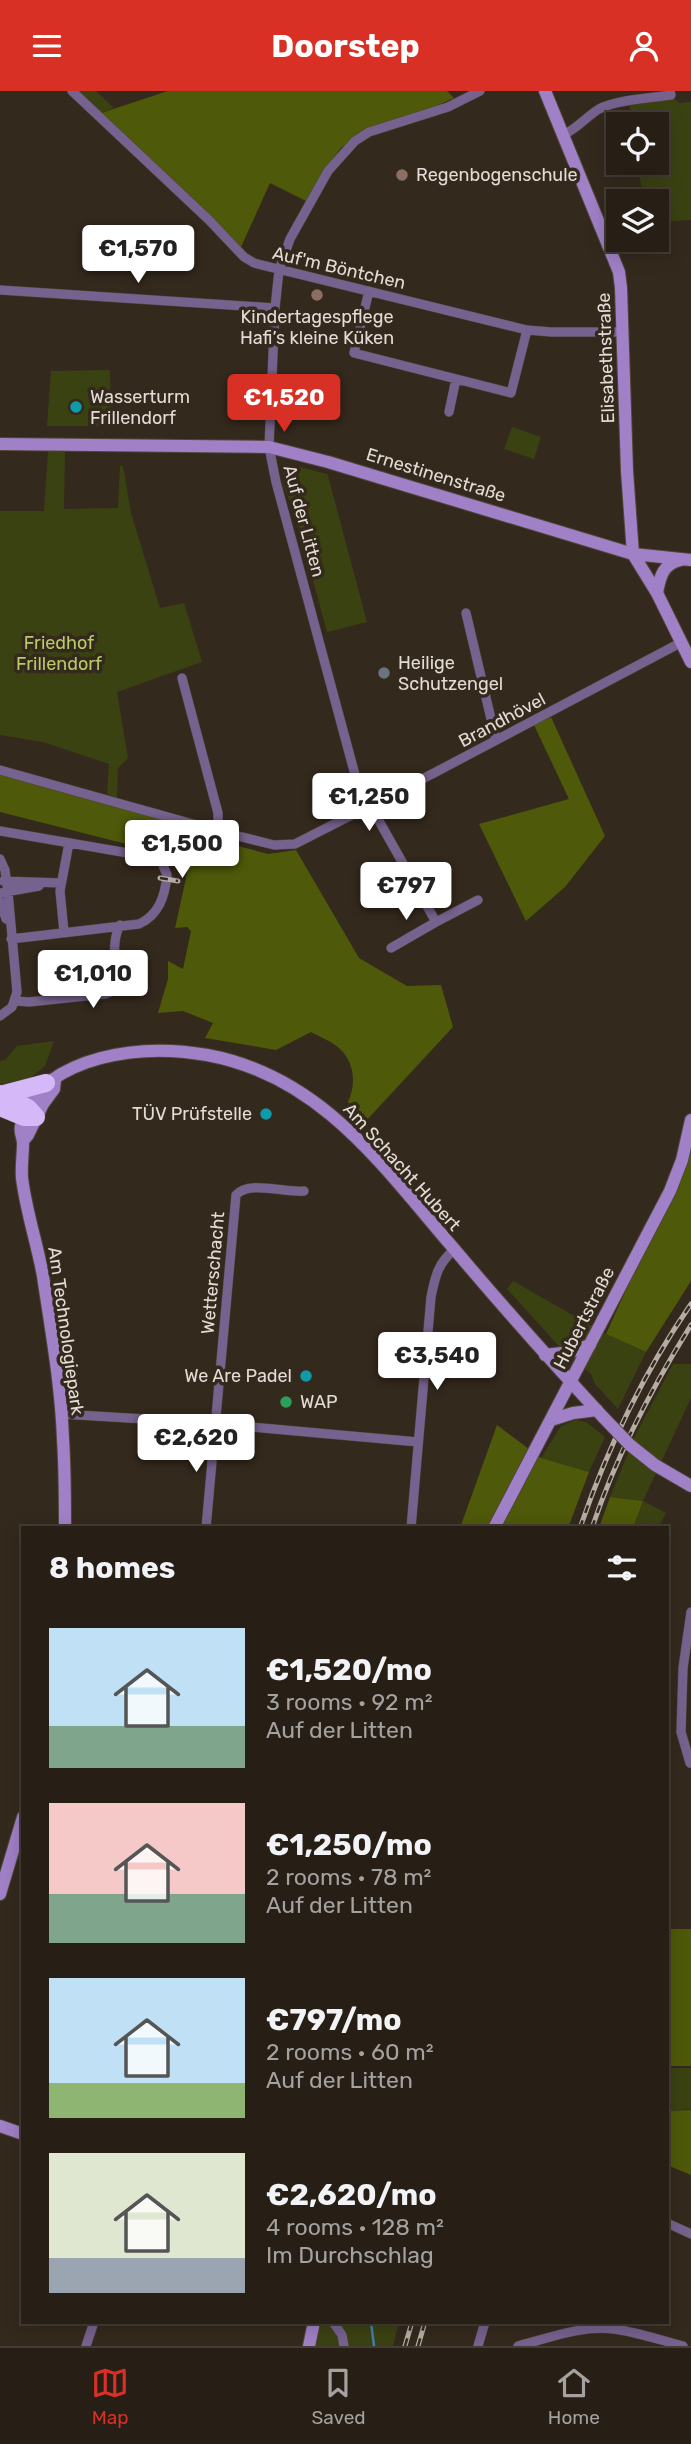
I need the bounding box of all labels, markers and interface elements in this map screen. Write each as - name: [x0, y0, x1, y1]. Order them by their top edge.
- icon: menu: [28, 27, 66, 65]
- text: Doorstep: [271, 27, 420, 65]
- icon: person: [625, 27, 663, 65]
- map controls: [606, 112, 669, 252]
- button: locate: [606, 112, 669, 175]
- place label: Regenbogenschule: [416, 164, 578, 186]
- marker: Regenbogenschule: [394, 167, 410, 183]
- button: layers: [606, 189, 669, 252]
- pin: €1,570: [81, 225, 195, 285]
- text: €1,570: [98, 234, 178, 262]
- street label: Auf'm Böntchen: [270, 242, 408, 294]
- marker: Kindertagespflege Hafi’s kleine Küken: [309, 287, 325, 303]
- street label: Elisabethstraße: [593, 292, 619, 424]
- place label: Kindertagespflege Hafi’s kleine Küken: [240, 306, 394, 349]
- pin: €1,520: [227, 375, 341, 434]
- text: €1,520: [243, 383, 325, 411]
- place label: Wasserturm Frillendorf: [90, 386, 190, 429]
- marker: Wasserturm Frillendorf: [68, 399, 84, 415]
- street label: Ernestinenstraße: [364, 443, 508, 507]
- street label: Auf der Litten: [279, 463, 329, 579]
- park label: Friedhof Frillendorf: [16, 632, 102, 675]
- place label: Heilige Schutzengel: [398, 652, 503, 695]
- marker: Heilige Schutzengel: [376, 665, 392, 681]
- street label: Brandhövel: [455, 688, 549, 752]
- pin: €1,250: [312, 773, 426, 833]
- text: €1,250: [328, 782, 410, 810]
- pin: €1,500: [125, 821, 239, 880]
- text: €1,500: [141, 829, 223, 857]
- pin: €797: [365, 863, 447, 922]
- text: €797: [376, 871, 436, 899]
- pin: €1,010: [36, 951, 150, 1010]
- text: €1,010: [54, 959, 132, 987]
- street label: Am Schacht Hubert: [339, 1098, 465, 1236]
- place label: TÜV Prüfstelle: [132, 1103, 252, 1125]
- marker: TÜV Prüfstelle: [258, 1106, 274, 1122]
- street label: Wetterschacht: [197, 1211, 229, 1335]
- street label: Am Technologiepark: [43, 1245, 89, 1417]
- street label: Hubertstraße: [549, 1263, 619, 1373]
- pin: €3,540: [380, 1333, 494, 1392]
- text: €3,540: [394, 1341, 480, 1369]
- place label: We Are Padel: [184, 1365, 292, 1387]
- marker: We Are Padel: [298, 1368, 314, 1384]
- place label: WAP: [300, 1391, 338, 1413]
- marker: WAP: [278, 1394, 294, 1410]
- pin: €2,620: [139, 1415, 253, 1474]
- text: €2,620: [154, 1423, 238, 1451]
- icon: filters: [603, 1549, 641, 1587]
- text: 8 homes: [49, 1550, 175, 1586]
- text: €1,520/mo: [266, 1652, 432, 1688]
- icon: home: [105, 1656, 189, 1740]
- text: 3 rooms · 92 m²: [266, 1688, 432, 1716]
- text: Auf der Litten: [266, 1716, 413, 1744]
- text: €1,250/mo: [266, 1827, 432, 1863]
- icon: home: [105, 1831, 189, 1915]
- text: 2 rooms · 78 m²: [266, 1863, 431, 1891]
- text: Auf der Litten: [266, 1891, 413, 1919]
- text: €797/mo: [266, 2002, 402, 2038]
- icon: home: [105, 2006, 189, 2090]
- text: 2 rooms · 60 m²: [266, 2038, 434, 2066]
- text: Auf der Litten: [266, 2066, 413, 2094]
- text: €2,620/mo: [266, 2177, 436, 2213]
- icon: home: [105, 2181, 189, 2265]
- text: 4 rooms · 128 m²: [266, 2213, 444, 2241]
- text: Im Durchschlag: [266, 2241, 434, 2269]
- tab: Map: [91, 2364, 129, 2429]
- tab: Saved: [311, 2364, 366, 2429]
- tab: Home: [548, 2364, 600, 2429]

